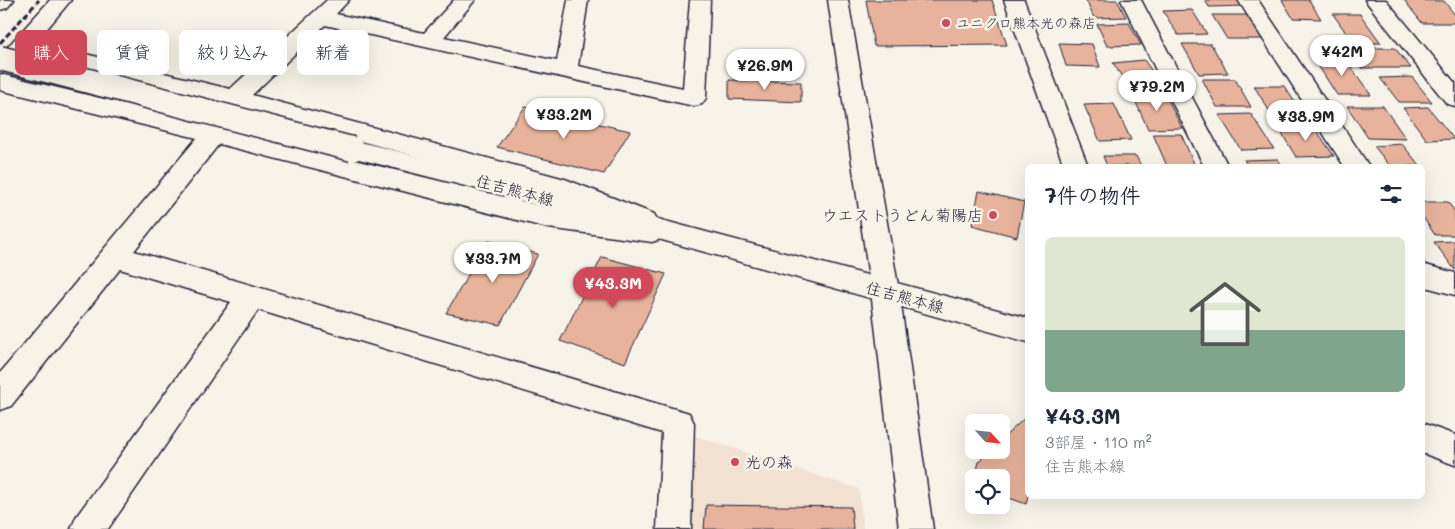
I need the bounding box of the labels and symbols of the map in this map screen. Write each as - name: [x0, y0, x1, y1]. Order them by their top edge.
- place label: ユニクロ熊本光の森店: [956, 13, 1096, 32]
- marker: ユニクロ熊本光の森店: [940, 17, 952, 29]
- pin: ¥42M: [1312, 34, 1372, 77]
- pin: ¥26.9M: [724, 48, 806, 91]
- pin: ¥79.2M: [1116, 70, 1198, 112]
- pin: ¥33.2M: [523, 98, 605, 140]
- pin: ¥38.9M: [1265, 100, 1347, 142]
- street label: 住吉熊本線: [474, 169, 556, 210]
- place label: ウエストうどん菊陽店: [821, 204, 983, 225]
- marker: ウエストうどん菊陽店: [987, 209, 999, 221]
- pin: ¥33.7M: [452, 242, 534, 284]
- pin: ¥43.3M: [572, 266, 654, 309]
- street label: 住吉熊本線: [864, 276, 946, 317]
- north arrow: [965, 414, 1010, 459]
- place label: 光の森: [745, 451, 793, 472]
- marker: 光の森: [729, 456, 741, 468]

